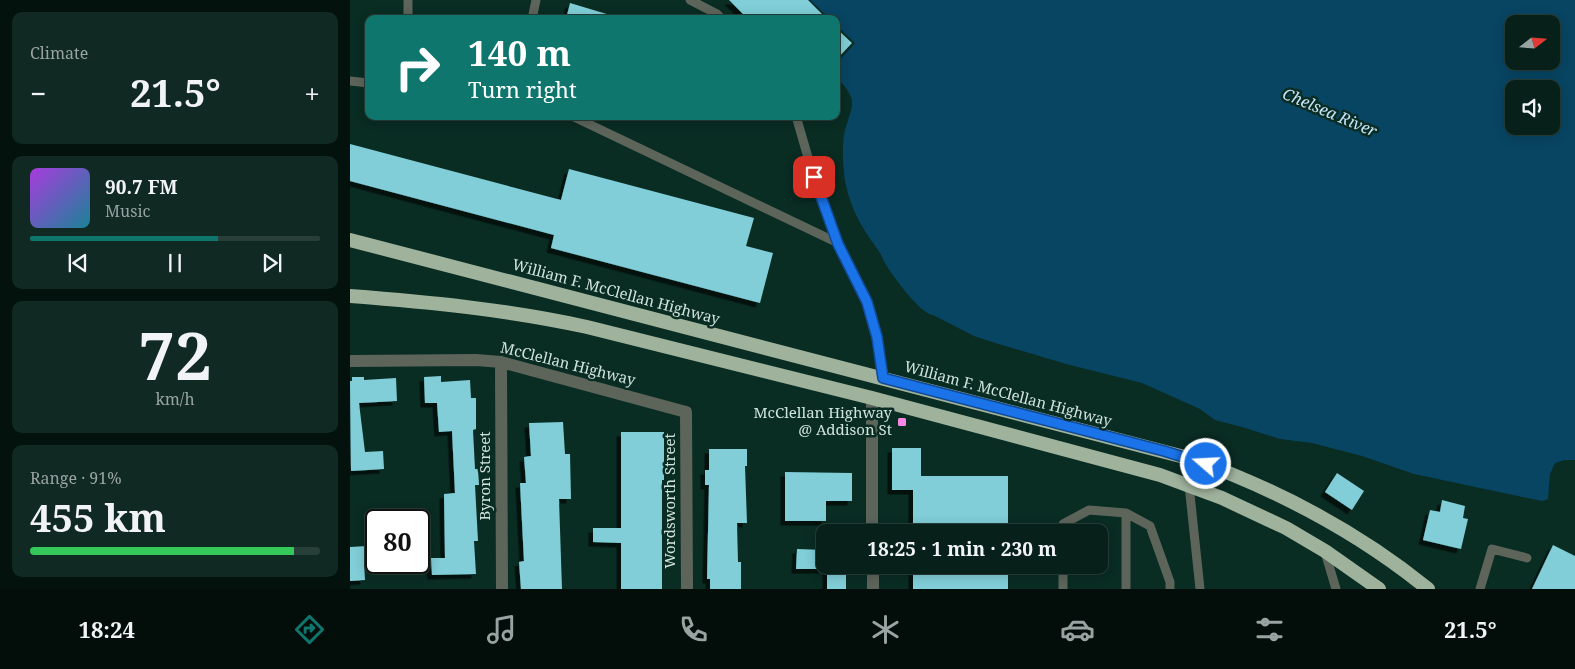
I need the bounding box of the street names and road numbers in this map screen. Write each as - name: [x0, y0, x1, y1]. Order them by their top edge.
- street label: William F. McClellan Highway: [510, 254, 723, 329]
- street label: McClellan Highway: [499, 337, 638, 390]
- street label: William F. McClellan Highway: [902, 356, 1115, 431]
- street label: Byron Street: [474, 431, 494, 521]
- street label: Wordsworth Street: [659, 433, 679, 569]

